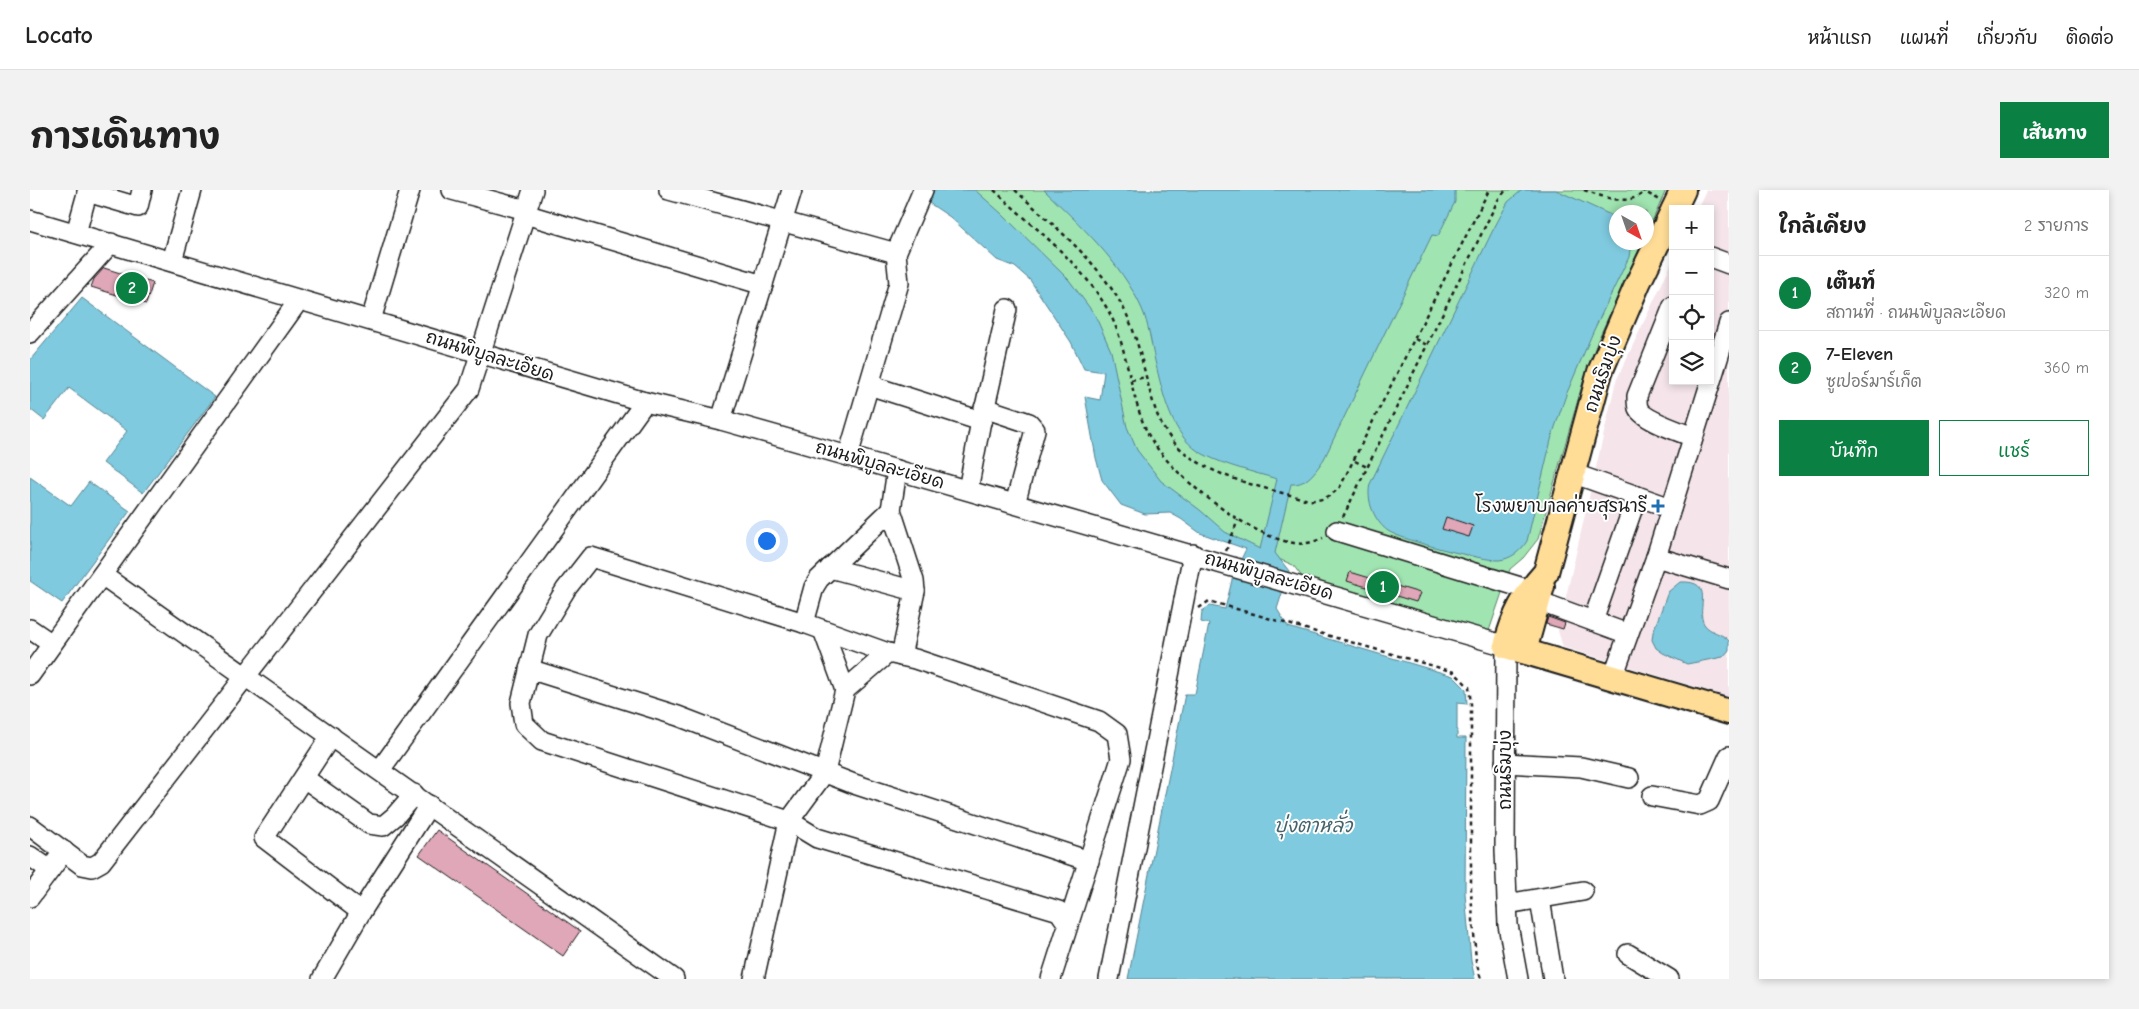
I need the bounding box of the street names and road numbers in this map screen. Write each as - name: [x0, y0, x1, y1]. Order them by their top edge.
- street label: ถนนพิบูลละเอียด: [422, 325, 557, 388]
- street label: ถนนริมบุ่ง: [1578, 332, 1629, 416]
- street label: ถนนพิบูลละเอียด: [812, 435, 947, 496]
- street label: ถนนพิบูลละเอียด: [1201, 546, 1336, 607]
- street label: ถนนริมบุ่ง: [1493, 730, 1519, 810]

